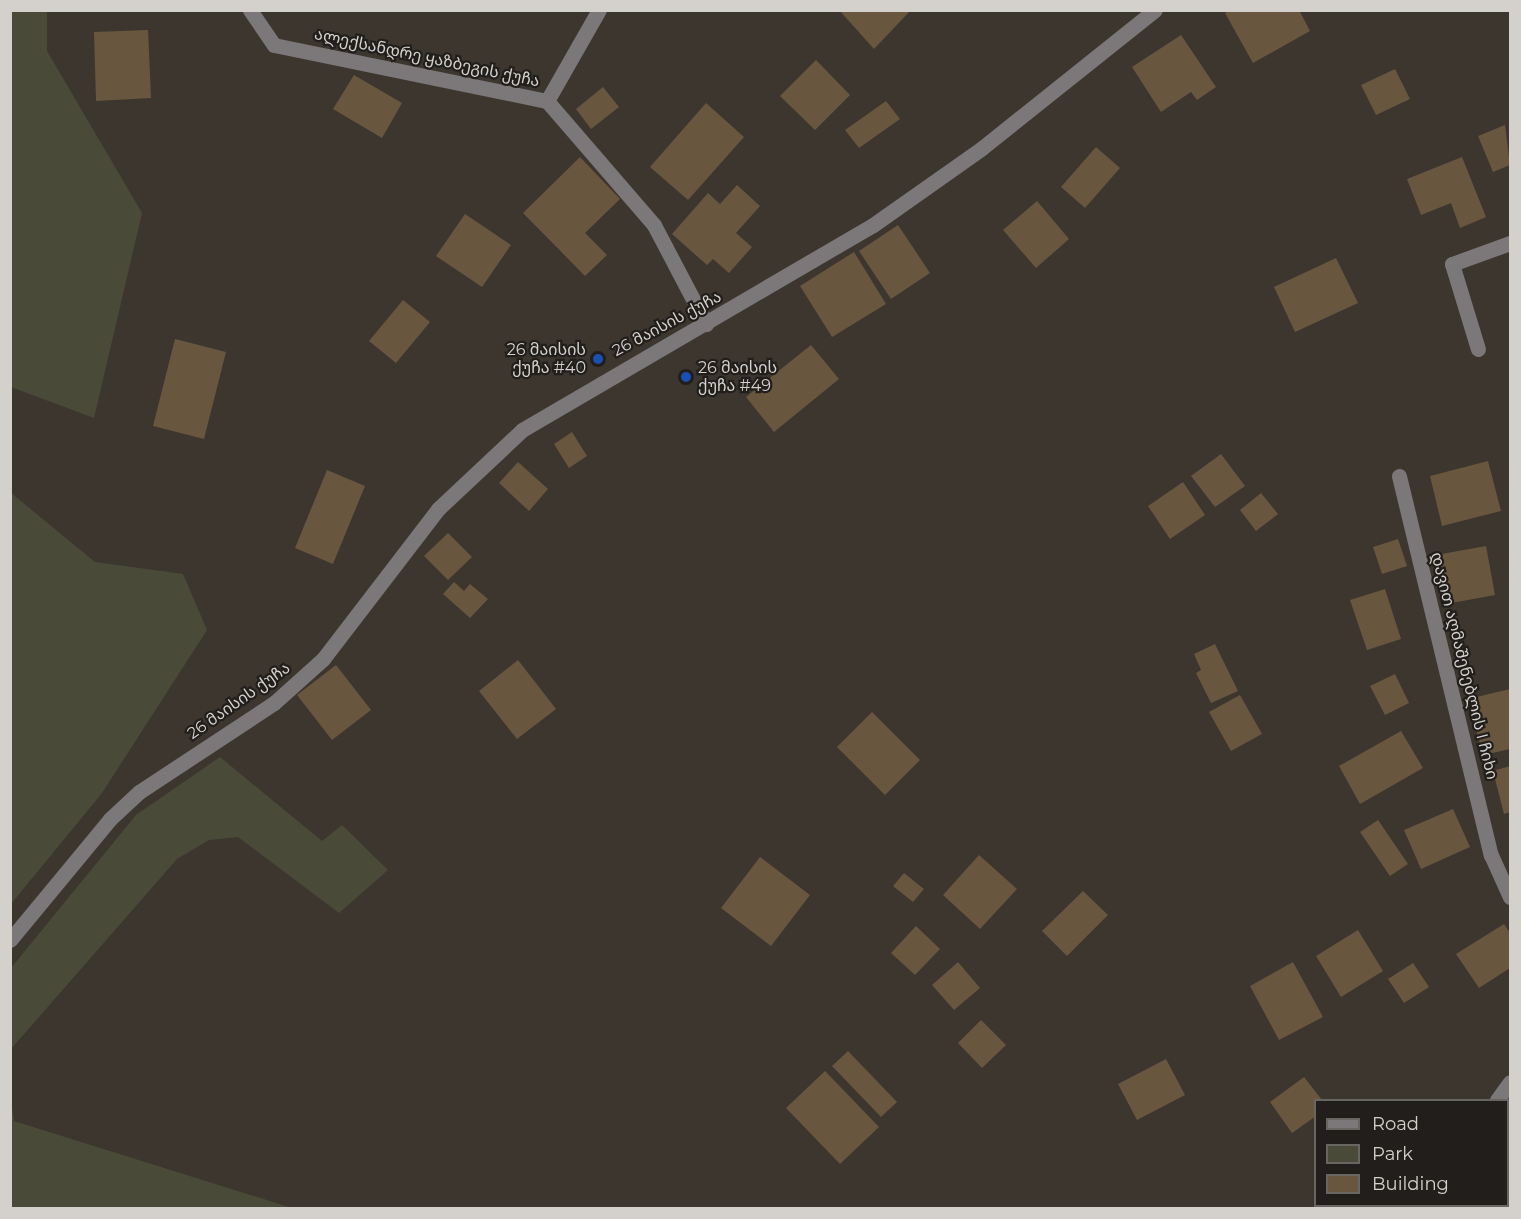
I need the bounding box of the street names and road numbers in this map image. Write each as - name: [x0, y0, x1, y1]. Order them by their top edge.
- street label: ალექსანდრე ყაზბეგის ქუჩა: [313, 25, 541, 91]
- street label: 26 მაისის ქუჩა: [609, 287, 725, 361]
- street label: დავით აღმაშენებლის I ჩიხი: [1426, 550, 1502, 782]
- street label: 26 მაისის ქუჩა: [184, 659, 294, 743]

